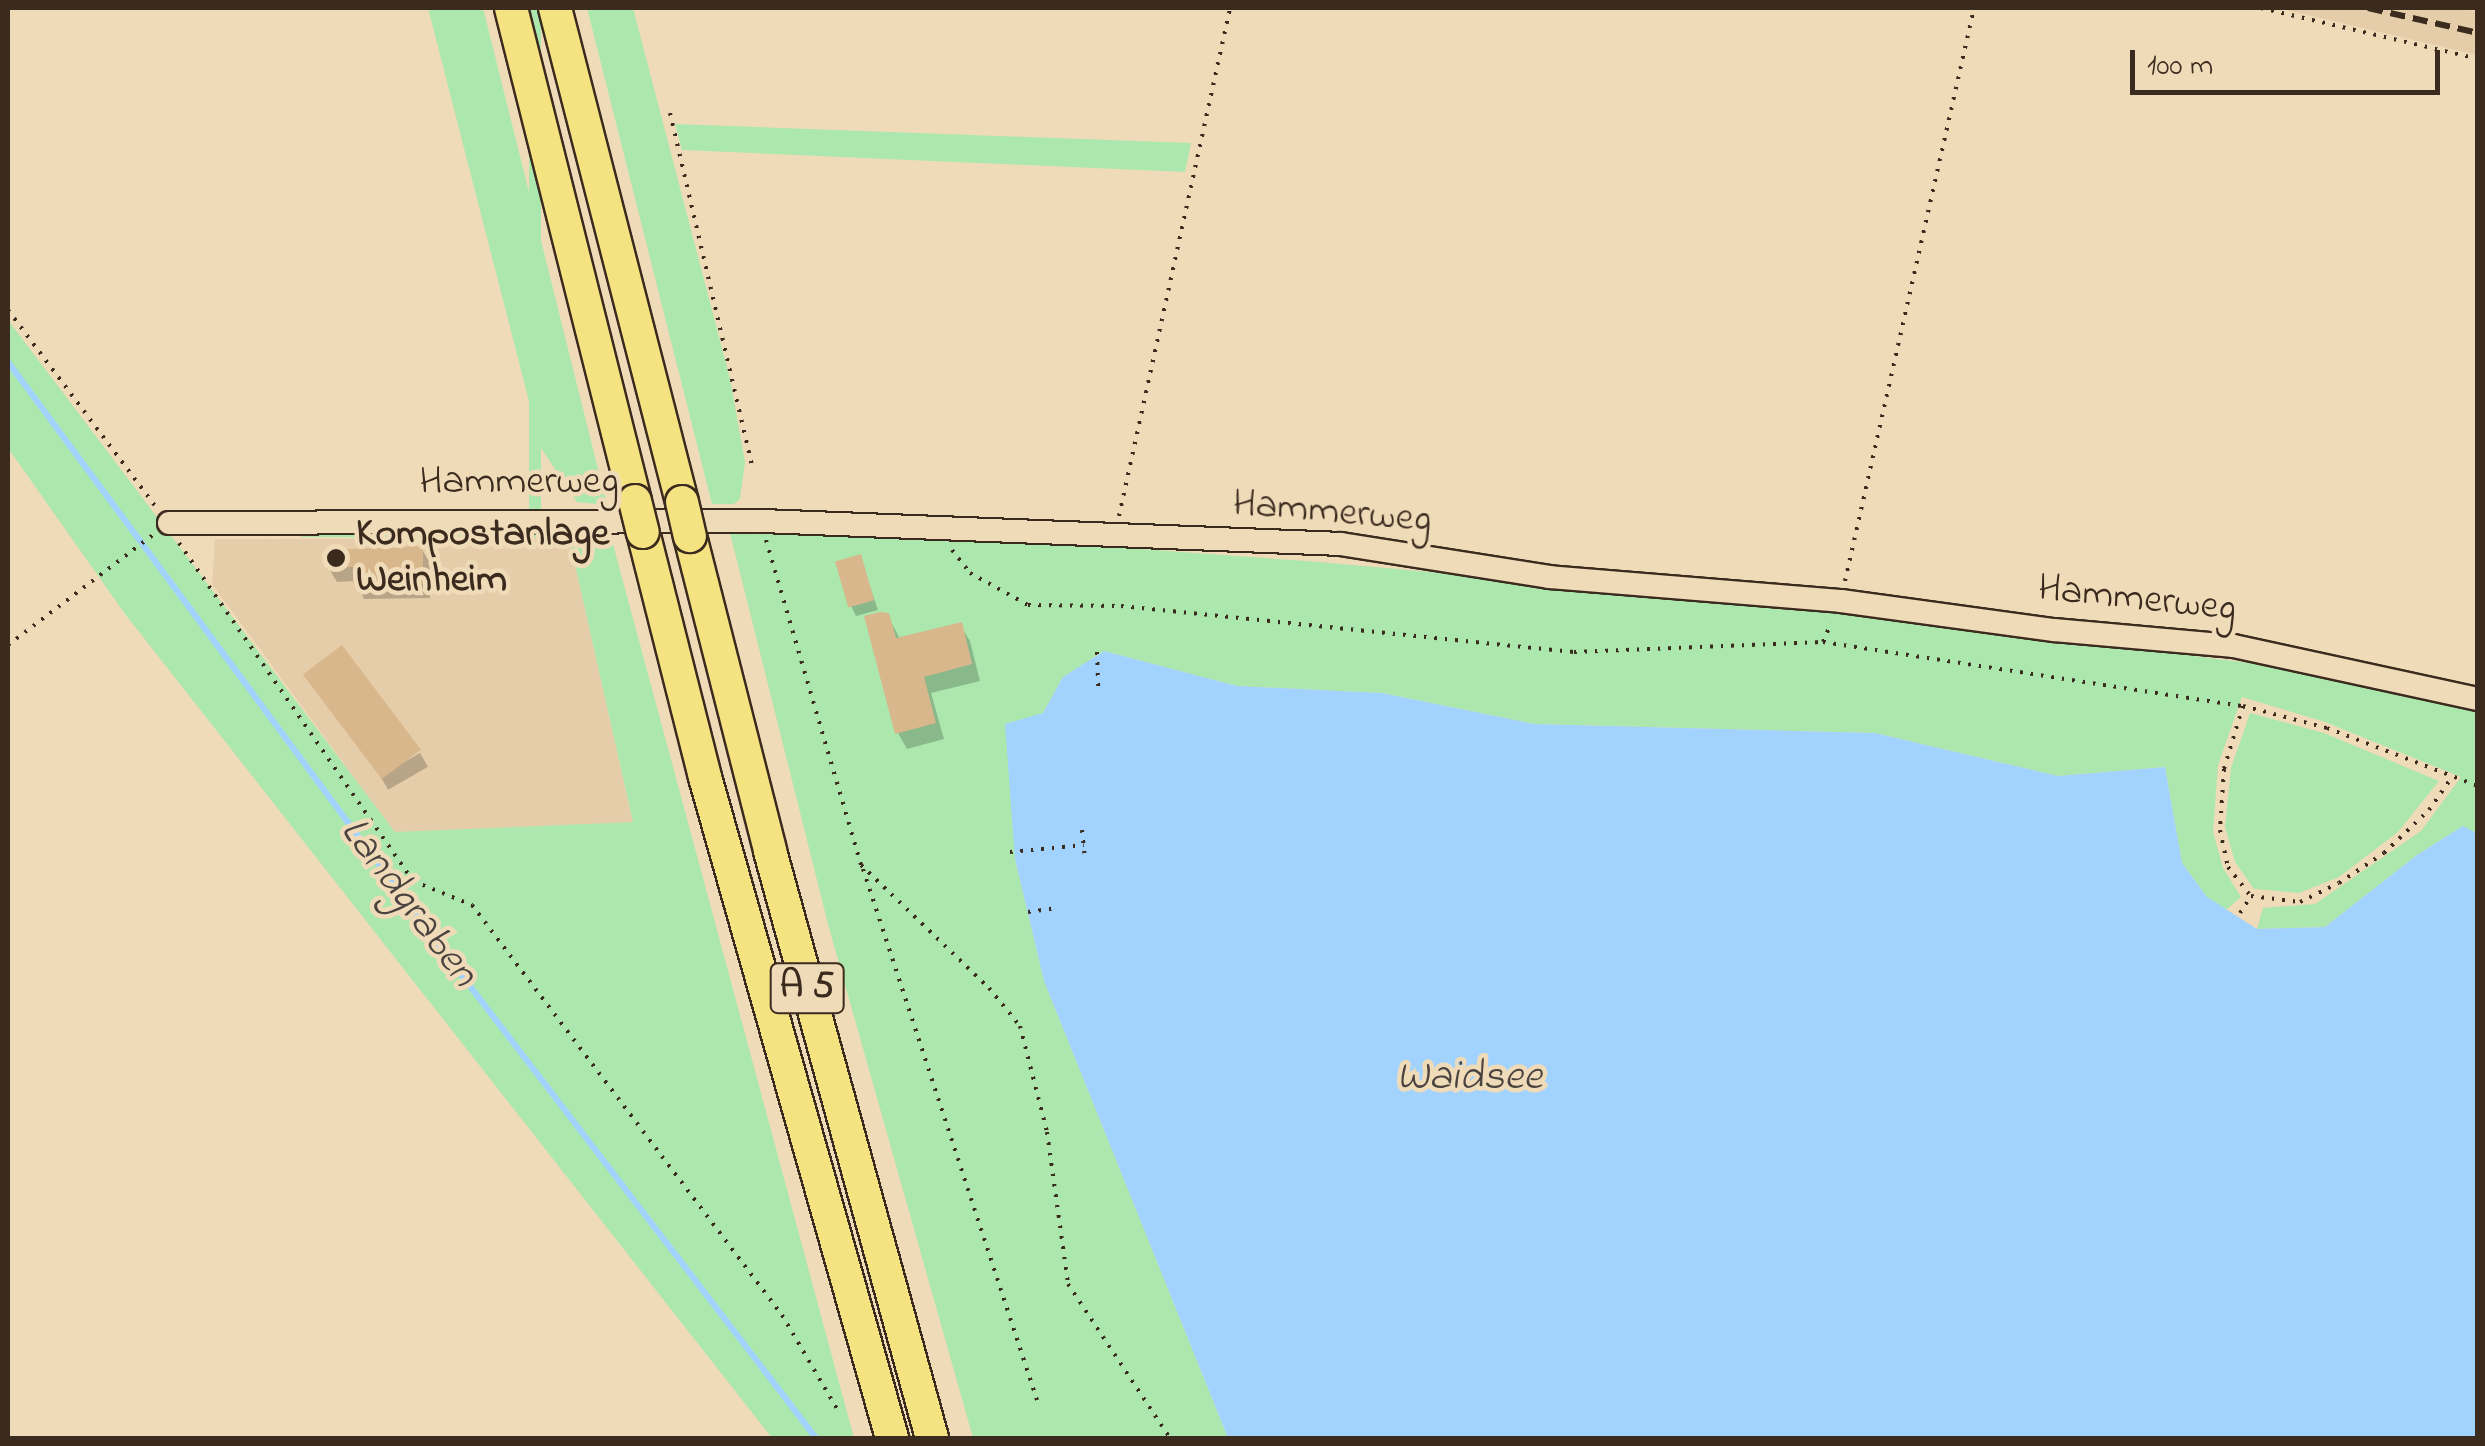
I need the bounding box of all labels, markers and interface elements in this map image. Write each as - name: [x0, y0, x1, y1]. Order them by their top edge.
- scale bar: [2135, 30, 2445, 92]
- text: 100 m: [2147, 45, 2213, 89]
- street label: Hammerweg: [419, 459, 619, 507]
- street label: Hammerweg: [1231, 480, 1433, 546]
- place label: Kompostanlage Weinheim: [356, 511, 609, 605]
- marker: Kompostanlage Weinheim: [325, 547, 347, 569]
- street label: Hammerweg: [2035, 566, 2239, 634]
- water label: Landgraben: [328, 808, 488, 998]
- road number: A 5: [770, 955, 844, 1021]
- water label: Waidsee: [1396, 1053, 1542, 1103]

